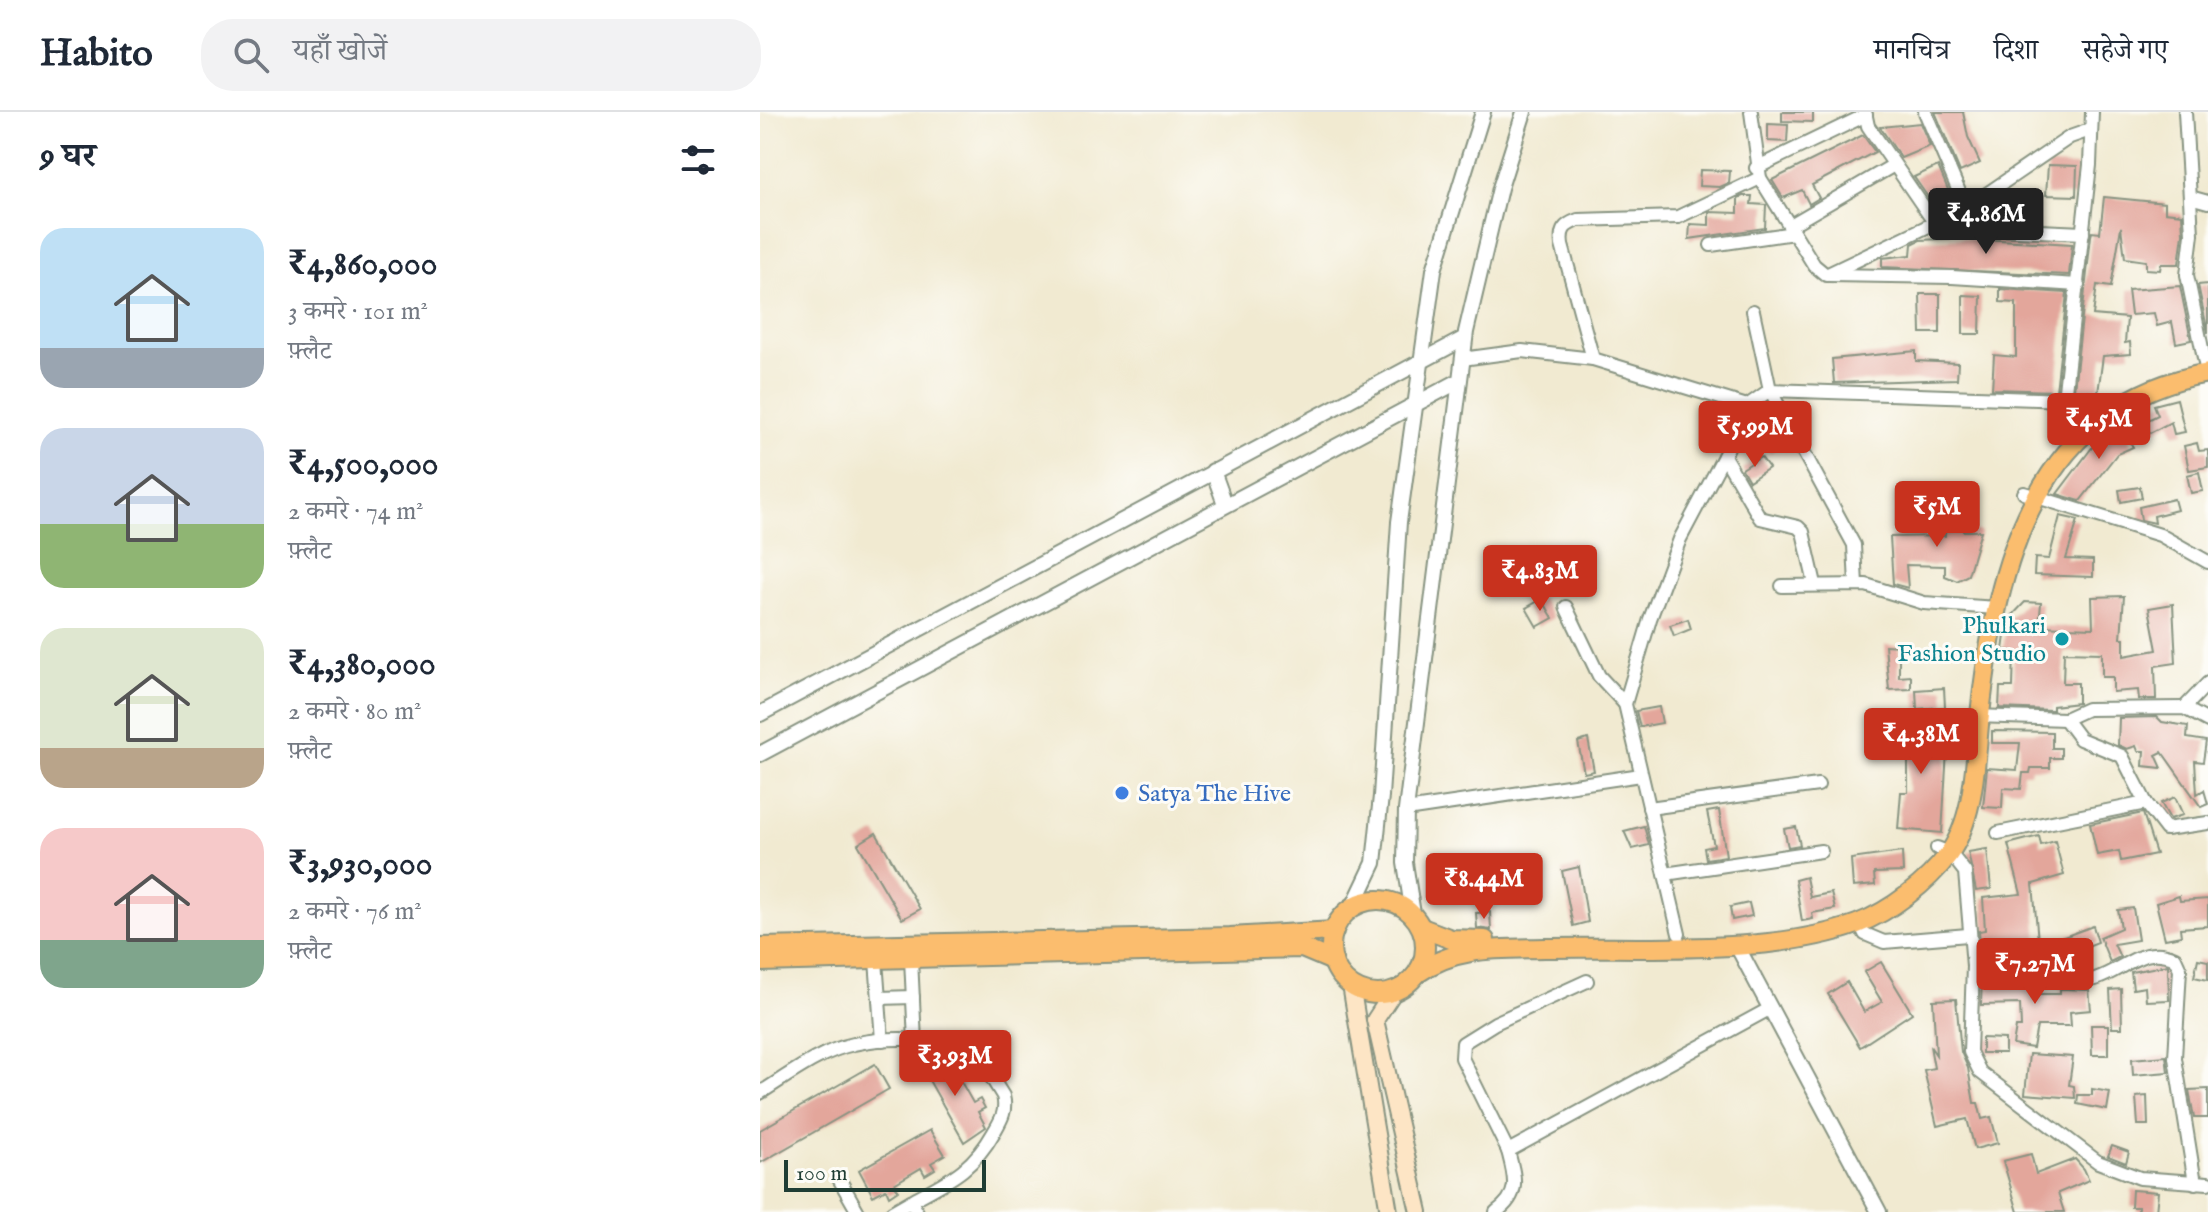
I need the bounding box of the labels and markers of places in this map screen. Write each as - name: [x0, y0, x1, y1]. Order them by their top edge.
- pin: ₹4.86M: [1921, 188, 2051, 256]
- pin: ₹4.5M: [2043, 393, 2155, 461]
- pin: ₹5.99M: [1690, 401, 1820, 469]
- pin: ₹5M: [1898, 481, 1976, 549]
- pin: ₹4.83M: [1475, 545, 1605, 613]
- place label: Phulkari Fashion Studio: [1897, 611, 2046, 670]
- marker: Phulkari Fashion Studio: [2053, 630, 2071, 648]
- pin: ₹4.38M: [1856, 708, 1986, 776]
- place label: Satya The Hive: [1138, 779, 1291, 810]
- marker: Satya The Hive: [1113, 784, 1131, 802]
- pin: ₹8.44M: [1419, 853, 1549, 921]
- pin: ₹7.27M: [1970, 938, 2100, 1006]
- pin: ₹3.93M: [890, 1030, 1020, 1098]

